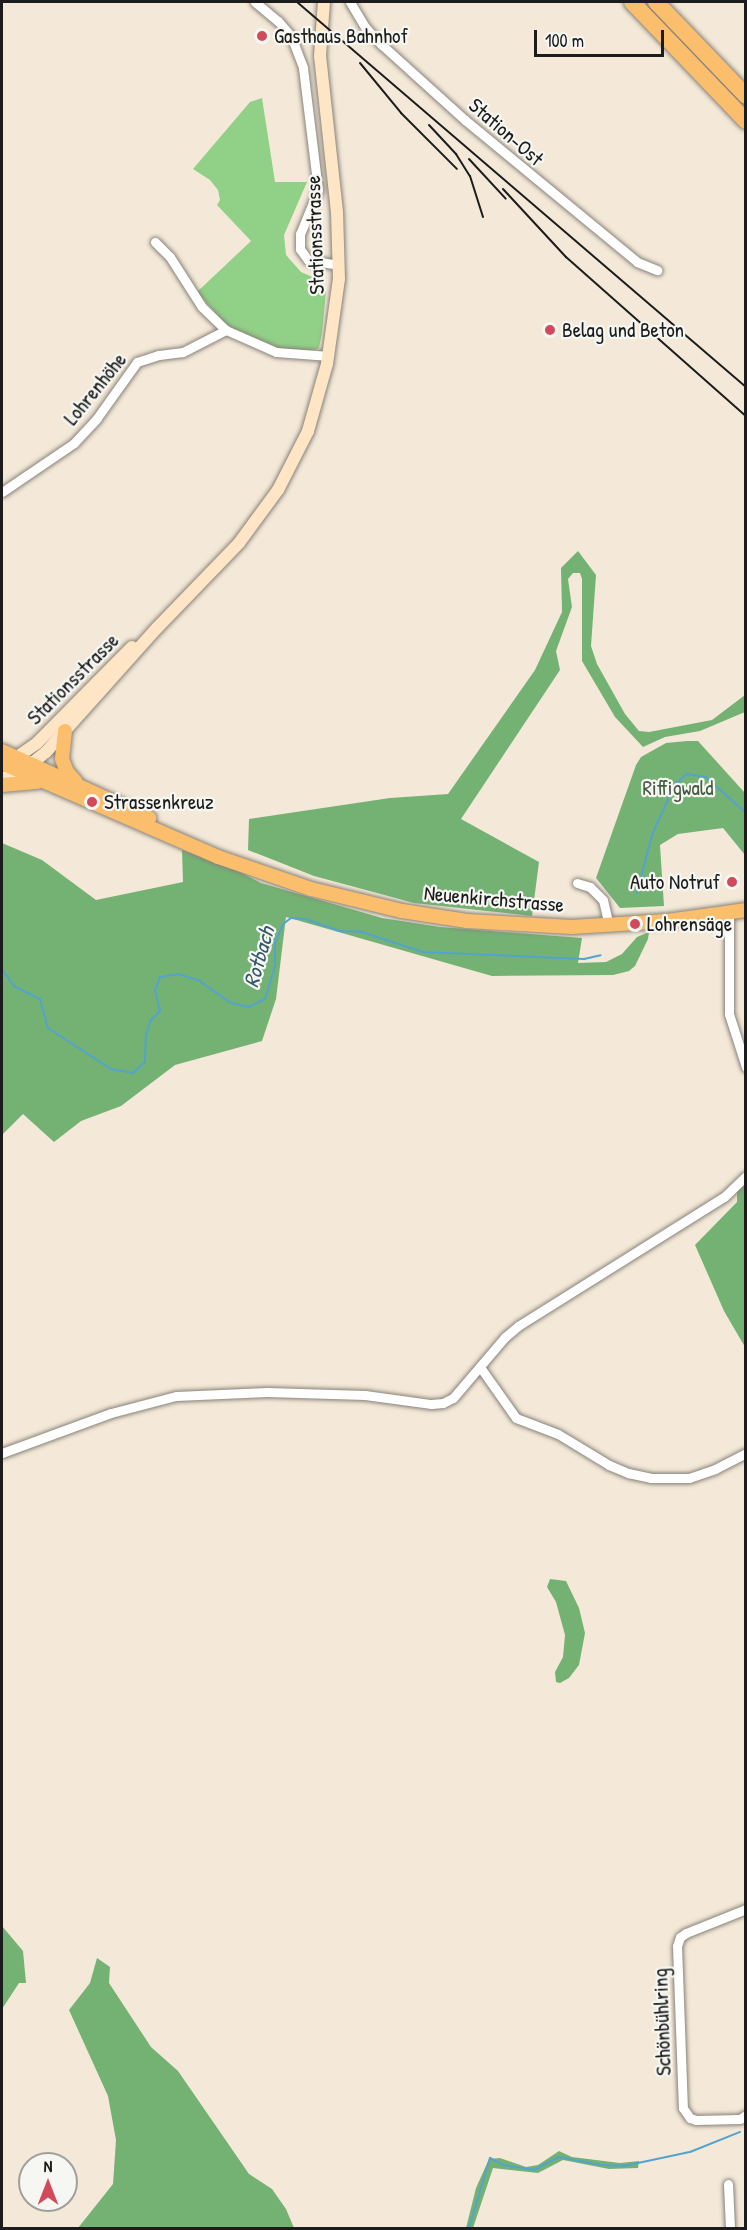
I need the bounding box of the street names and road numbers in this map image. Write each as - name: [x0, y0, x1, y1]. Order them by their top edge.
- street label: Station-Ost: [464, 93, 548, 171]
- street label: Stationsstrasse: [300, 175, 330, 295]
- street label: Lohrenhöhe: [58, 348, 132, 430]
- street label: Stationsstrasse: [22, 628, 124, 730]
- street label: Neuenkirchstrasse: [423, 880, 565, 918]
- street label: Schönbühlring: [648, 1968, 676, 2076]

